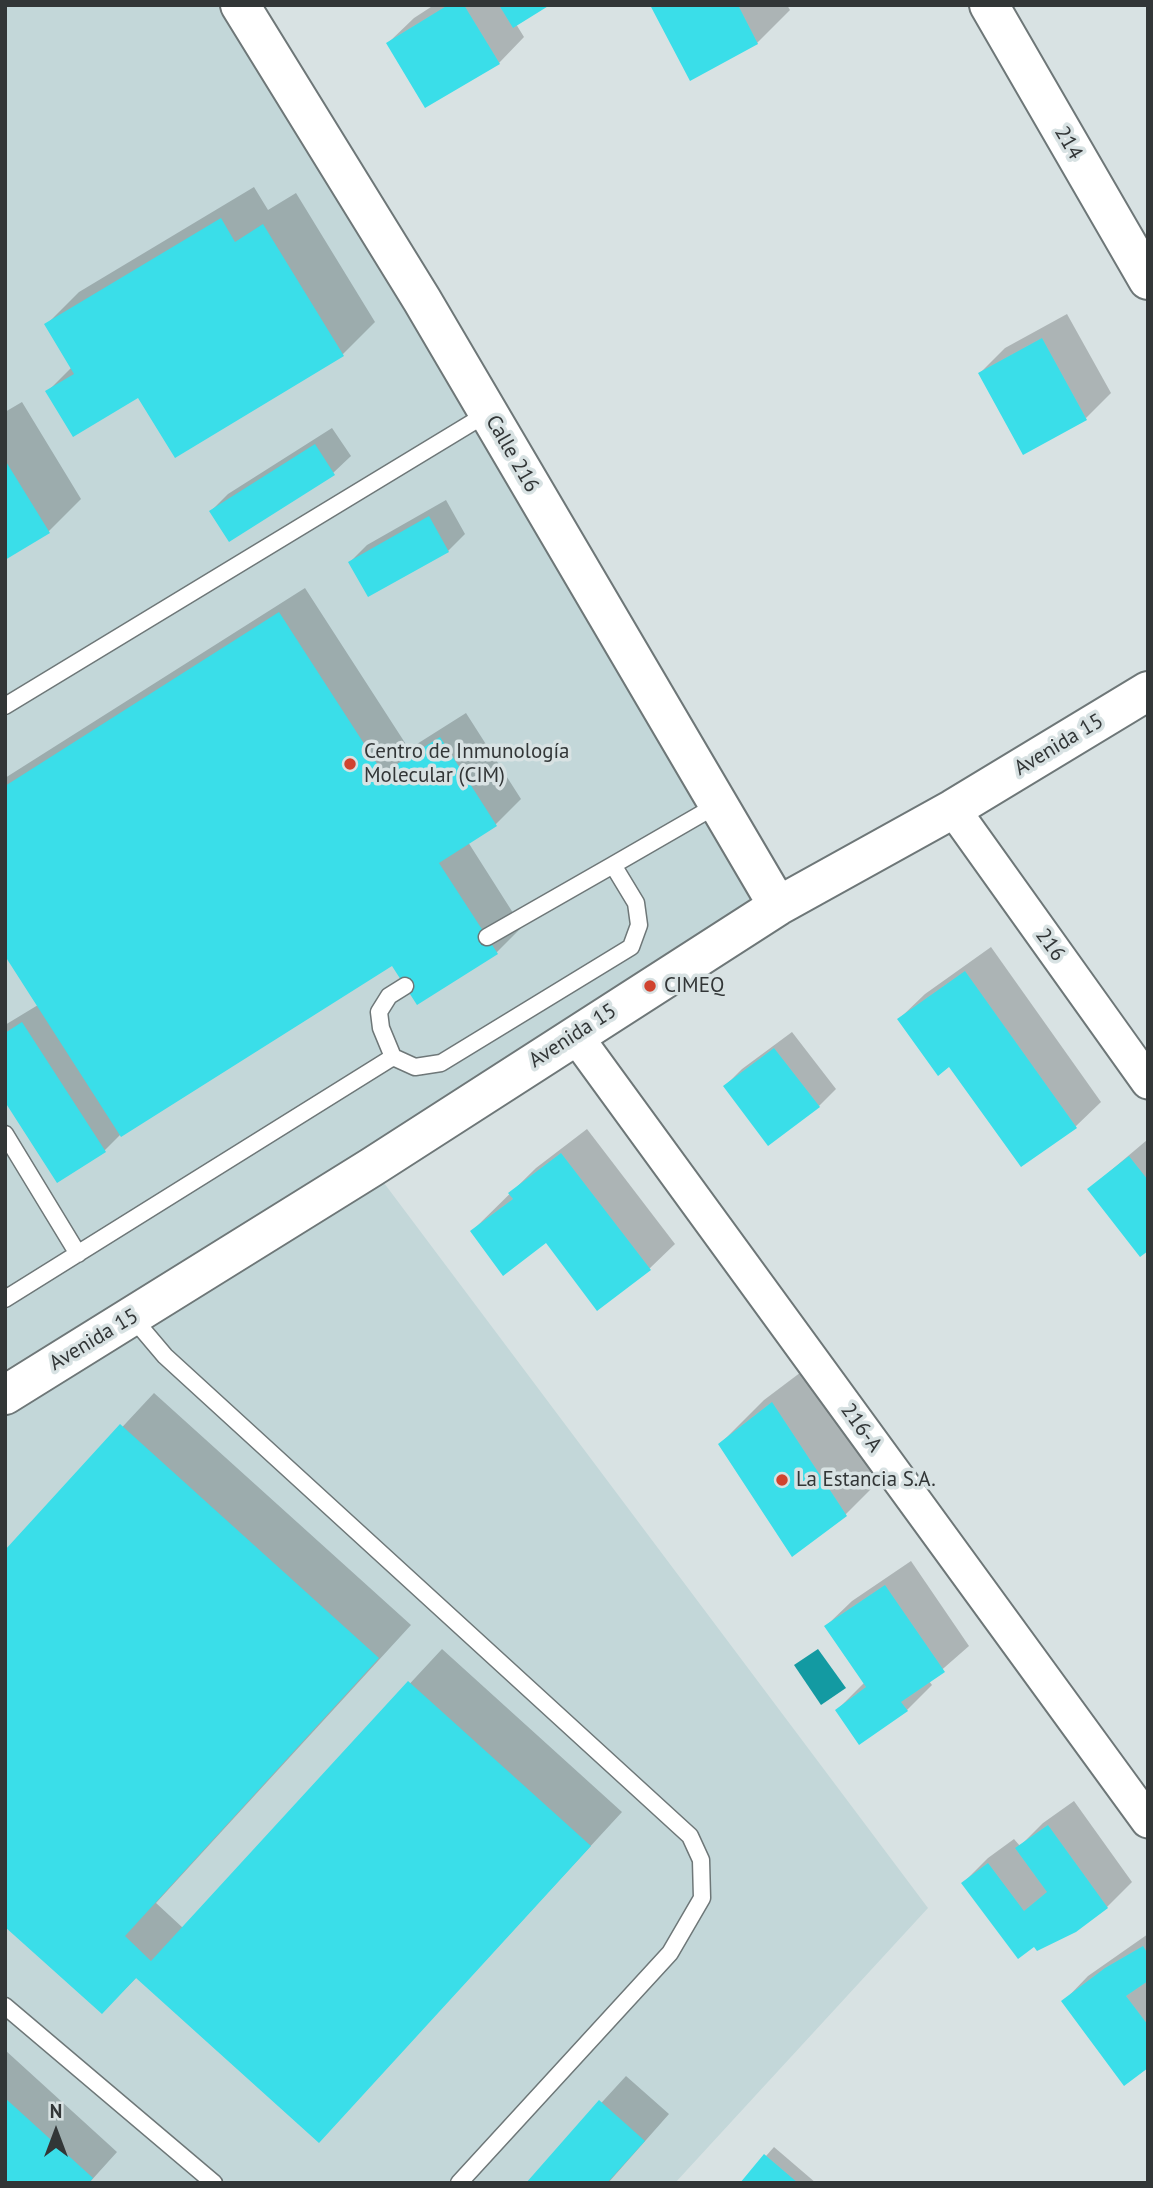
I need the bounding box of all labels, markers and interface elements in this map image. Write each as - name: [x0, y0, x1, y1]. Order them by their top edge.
- street label: 214: [1049, 122, 1087, 164]
- street label: Calle 216: [480, 411, 544, 497]
- street label: Avenida 15: [1010, 709, 1108, 781]
- place label: Centro de Inmunología Molecular (CIM): [364, 739, 570, 789]
- marker: Centro de Inmunología Molecular (CIM): [342, 756, 358, 772]
- street label: 216: [1030, 924, 1070, 966]
- place label: CIMEQ: [664, 973, 724, 999]
- marker: CIMEQ: [642, 978, 658, 994]
- street label: Avenida 15: [524, 998, 622, 1074]
- street label: Avenida 15: [45, 1304, 143, 1376]
- street label: 216-A: [835, 1399, 887, 1457]
- place label: La Estancia S.A.: [796, 1467, 936, 1493]
- marker: La Estancia S.A.: [774, 1472, 790, 1488]
- north arrow: [21, 2097, 91, 2167]
- text: N: [50, 2099, 62, 2123]

